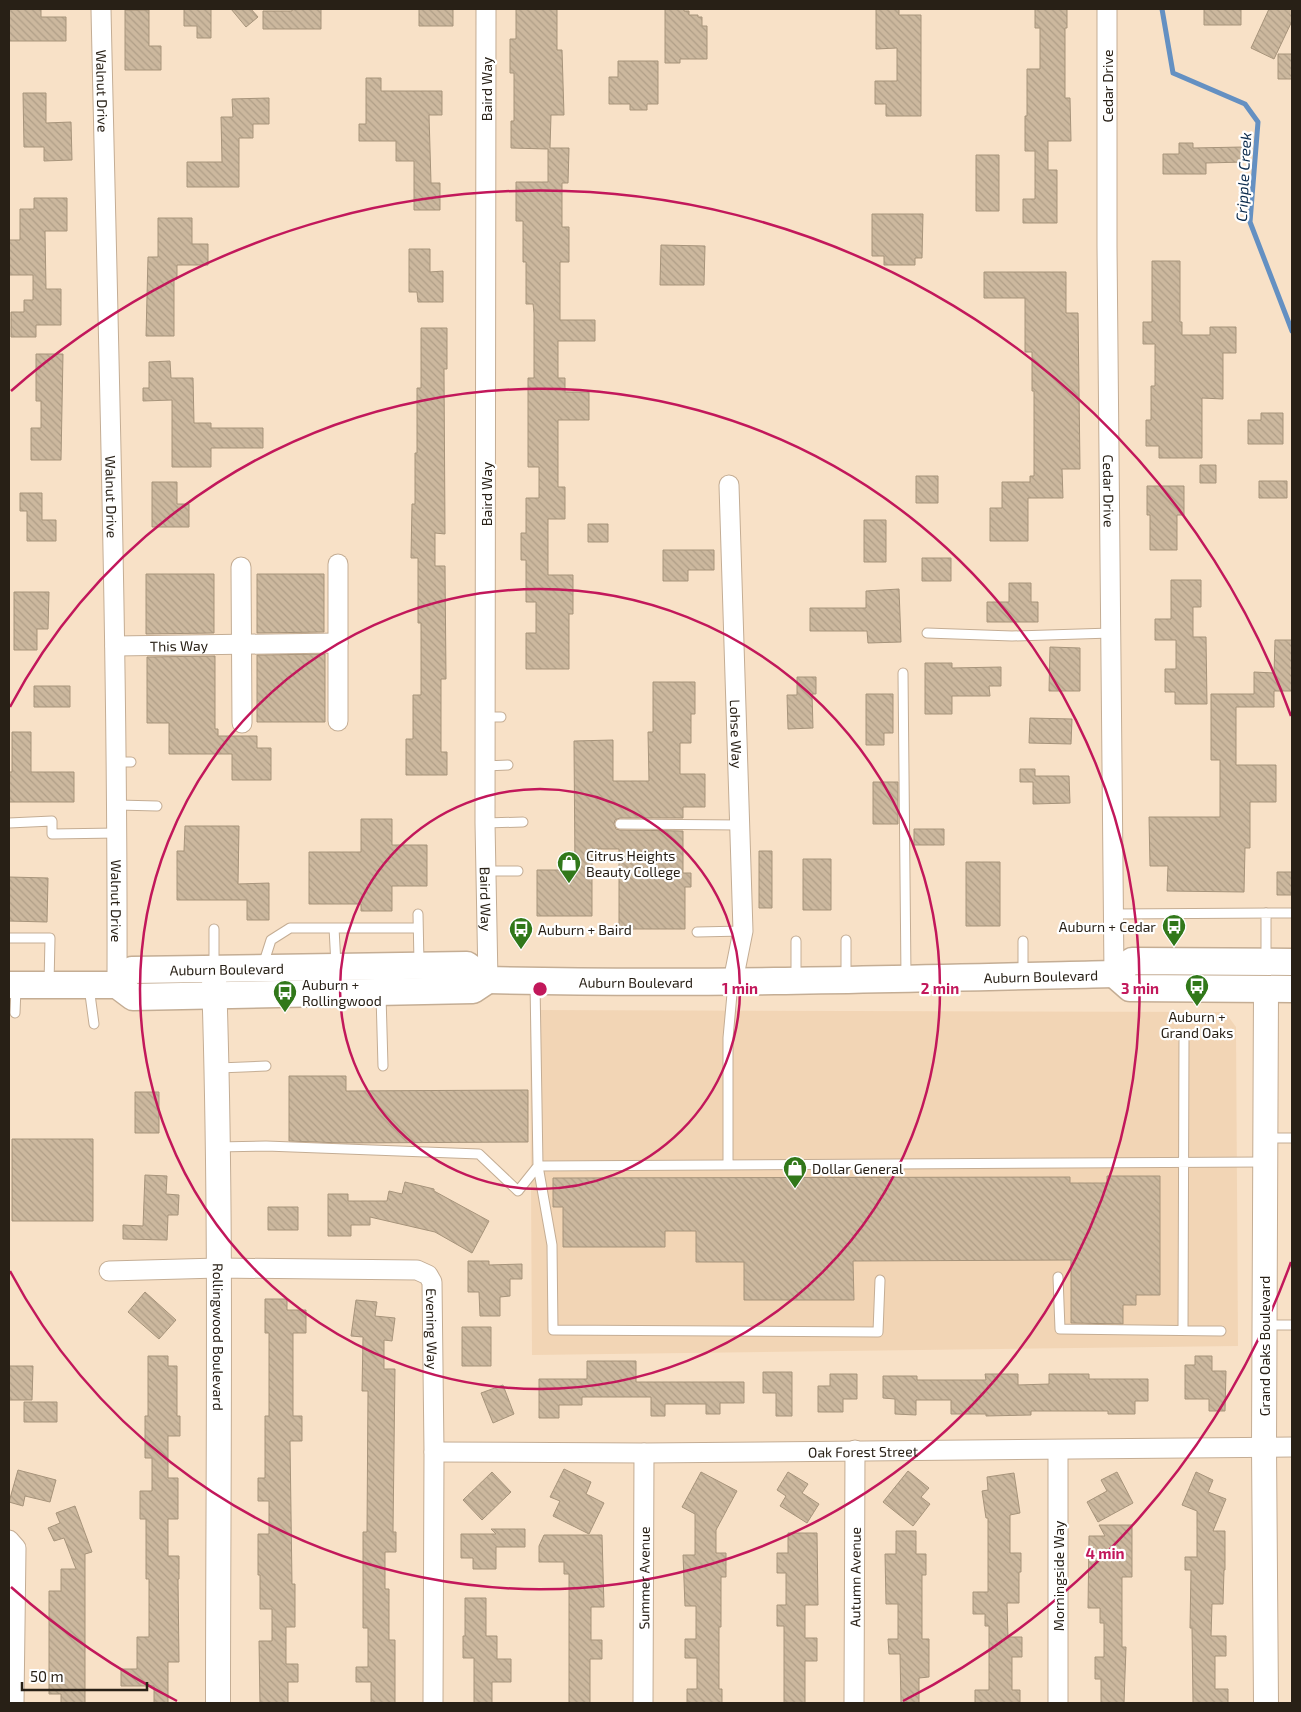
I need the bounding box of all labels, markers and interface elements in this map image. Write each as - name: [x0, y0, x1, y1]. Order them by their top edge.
- street label: Walnut Drive: [93, 49, 112, 133]
- street label: Cedar Drive: [1099, 50, 1116, 122]
- street label: Baird Way: [478, 56, 495, 121]
- water label: Cripple Creek: [1232, 132, 1254, 222]
- street label: Cedar Drive: [1101, 454, 1118, 528]
- street label: Walnut Drive: [103, 455, 121, 538]
- street label: Baird Way: [478, 461, 495, 526]
- street label: This Way: [150, 636, 209, 654]
- street label: Lohse Way: [727, 699, 746, 769]
- place label: Citrus Heights Beauty College: [586, 847, 680, 880]
- shop icon: Citrus Heights Beauty College: [556, 850, 582, 884]
- street label: Walnut Drive: [108, 859, 126, 942]
- street label: Baird Way: [477, 867, 496, 932]
- bus stop icon: Auburn + Cedar: [1161, 913, 1187, 947]
- bus stop icon: Auburn + Baird: [508, 916, 534, 950]
- place label: Auburn + Cedar: [1059, 918, 1156, 935]
- place label: Auburn + Baird: [538, 921, 632, 938]
- street label: Auburn Boulevard: [169, 959, 284, 978]
- street label: Auburn Boulevard: [983, 966, 1098, 986]
- street label: Auburn Boulevard: [579, 973, 693, 990]
- bus stop icon: Auburn + Grand Oaks: [1184, 973, 1210, 1007]
- place label: Auburn + Rollingwood: [302, 976, 382, 1009]
- bus stop icon: Auburn + Rollingwood: [272, 979, 298, 1013]
- text: 1 min: [722, 979, 758, 997]
- text: 2 min: [921, 979, 959, 997]
- text: 3 min: [1121, 979, 1159, 997]
- centre of rings: [531, 980, 549, 998]
- place label: Auburn + Grand Oaks: [1161, 1008, 1233, 1041]
- shop icon: Dollar General: [782, 1155, 808, 1189]
- place label: Dollar General: [812, 1160, 904, 1177]
- street label: Rollingwood Boulevard: [210, 1263, 228, 1411]
- street label: Grand Oaks Boulevard: [1256, 1276, 1273, 1416]
- street label: Evening Way: [424, 1288, 442, 1370]
- street label: Oak Forest Street: [808, 1442, 918, 1460]
- street label: Morningside Way: [1050, 1520, 1067, 1631]
- street label: Summer Avenue: [635, 1526, 652, 1630]
- street label: Autumn Avenue: [846, 1527, 863, 1627]
- text: 4 min: [1085, 1544, 1125, 1562]
- scale bar: [22, 1660, 148, 1692]
- text: 50 m: [30, 1667, 64, 1685]

